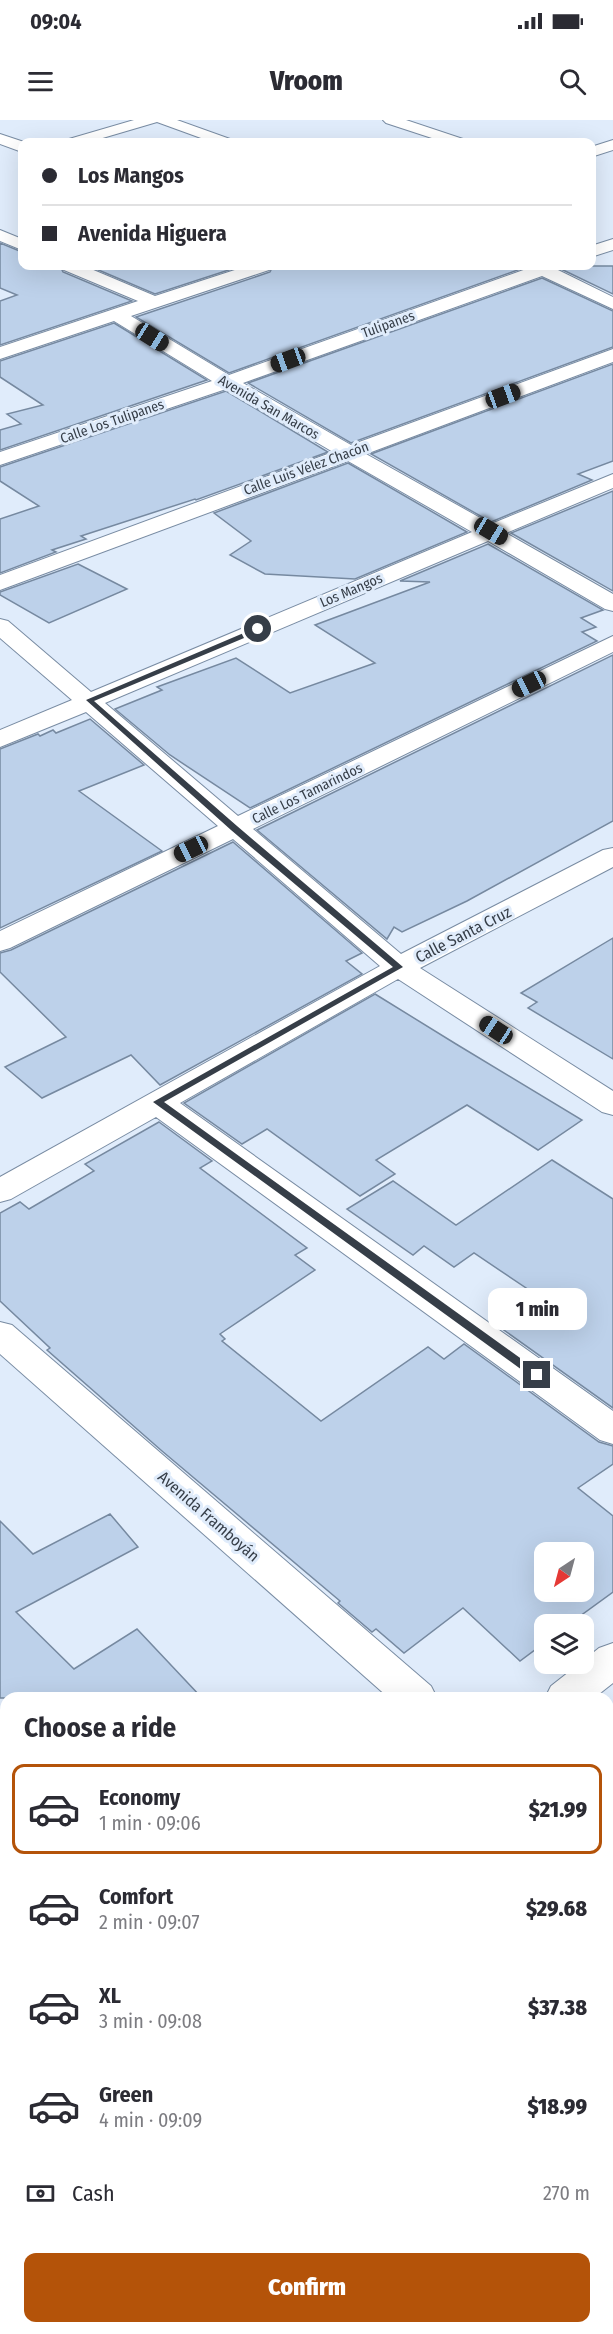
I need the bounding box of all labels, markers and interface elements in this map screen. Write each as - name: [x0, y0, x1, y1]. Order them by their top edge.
- text: 09:04: [30, 8, 82, 35]
- icon: menu: [24, 65, 57, 98]
- text: Vroom: [270, 65, 343, 97]
- icon: search: [556, 65, 589, 98]
- text: Los Mangos: [78, 162, 184, 189]
- text: Avenida Higuera: [78, 220, 227, 247]
- street label: Tulipanes: [359, 307, 417, 342]
- car: [132, 320, 172, 354]
- car: [268, 345, 308, 375]
- street label: Avenida San Marcos: [215, 372, 322, 443]
- car: [483, 381, 523, 411]
- street label: Calle Los Tulipanes: [58, 396, 166, 447]
- street label: Calle Luis Vélez Chacón: [241, 438, 371, 499]
- car: [471, 514, 511, 548]
- street label: Los Mangos: [317, 570, 385, 611]
- route start: [244, 615, 271, 642]
- car: [509, 668, 549, 700]
- street label: Calle Los Tamarindos: [249, 759, 365, 828]
- car: [171, 833, 211, 865]
- street label: Calle Santa Cruz: [412, 902, 514, 967]
- car: [476, 1013, 516, 1047]
- callout: 1 min: [488, 1288, 586, 1330]
- text: 1 min: [516, 1297, 559, 1321]
- route end: [523, 1361, 550, 1388]
- street label: Avenida Framboyán: [154, 1467, 263, 1565]
- north arrow: [534, 1542, 594, 1602]
- map controls: [534, 1542, 594, 1674]
- button: layers: [534, 1614, 594, 1674]
- text: Choose a ride: [24, 1712, 176, 1744]
- icon: car: [27, 1782, 81, 1836]
- text: Economy: [99, 1784, 180, 1811]
- text: $21.99: [529, 1796, 587, 1823]
- text: 1 min · 09:06: [99, 1811, 201, 1835]
- icon: car: [27, 1881, 81, 1935]
- text: Comfort: [99, 1883, 173, 1910]
- text: $29.68: [526, 1895, 587, 1922]
- text: 2 min · 09:07: [99, 1910, 200, 1934]
- icon: car: [27, 1980, 81, 2034]
- text: XL: [99, 1982, 121, 2009]
- text: $37.38: [528, 1994, 587, 2021]
- text: 3 min · 09:08: [99, 2009, 202, 2033]
- icon: car: [27, 2079, 81, 2133]
- text: Green: [99, 2081, 153, 2108]
- text: $18.99: [528, 2093, 587, 2120]
- text: 4 min · 09:09: [99, 2108, 202, 2132]
- icon: cash: [24, 2177, 57, 2210]
- text: Cash: [72, 2180, 115, 2207]
- text: 270 m: [543, 2181, 590, 2205]
- button: Confirm: [24, 2253, 590, 2322]

